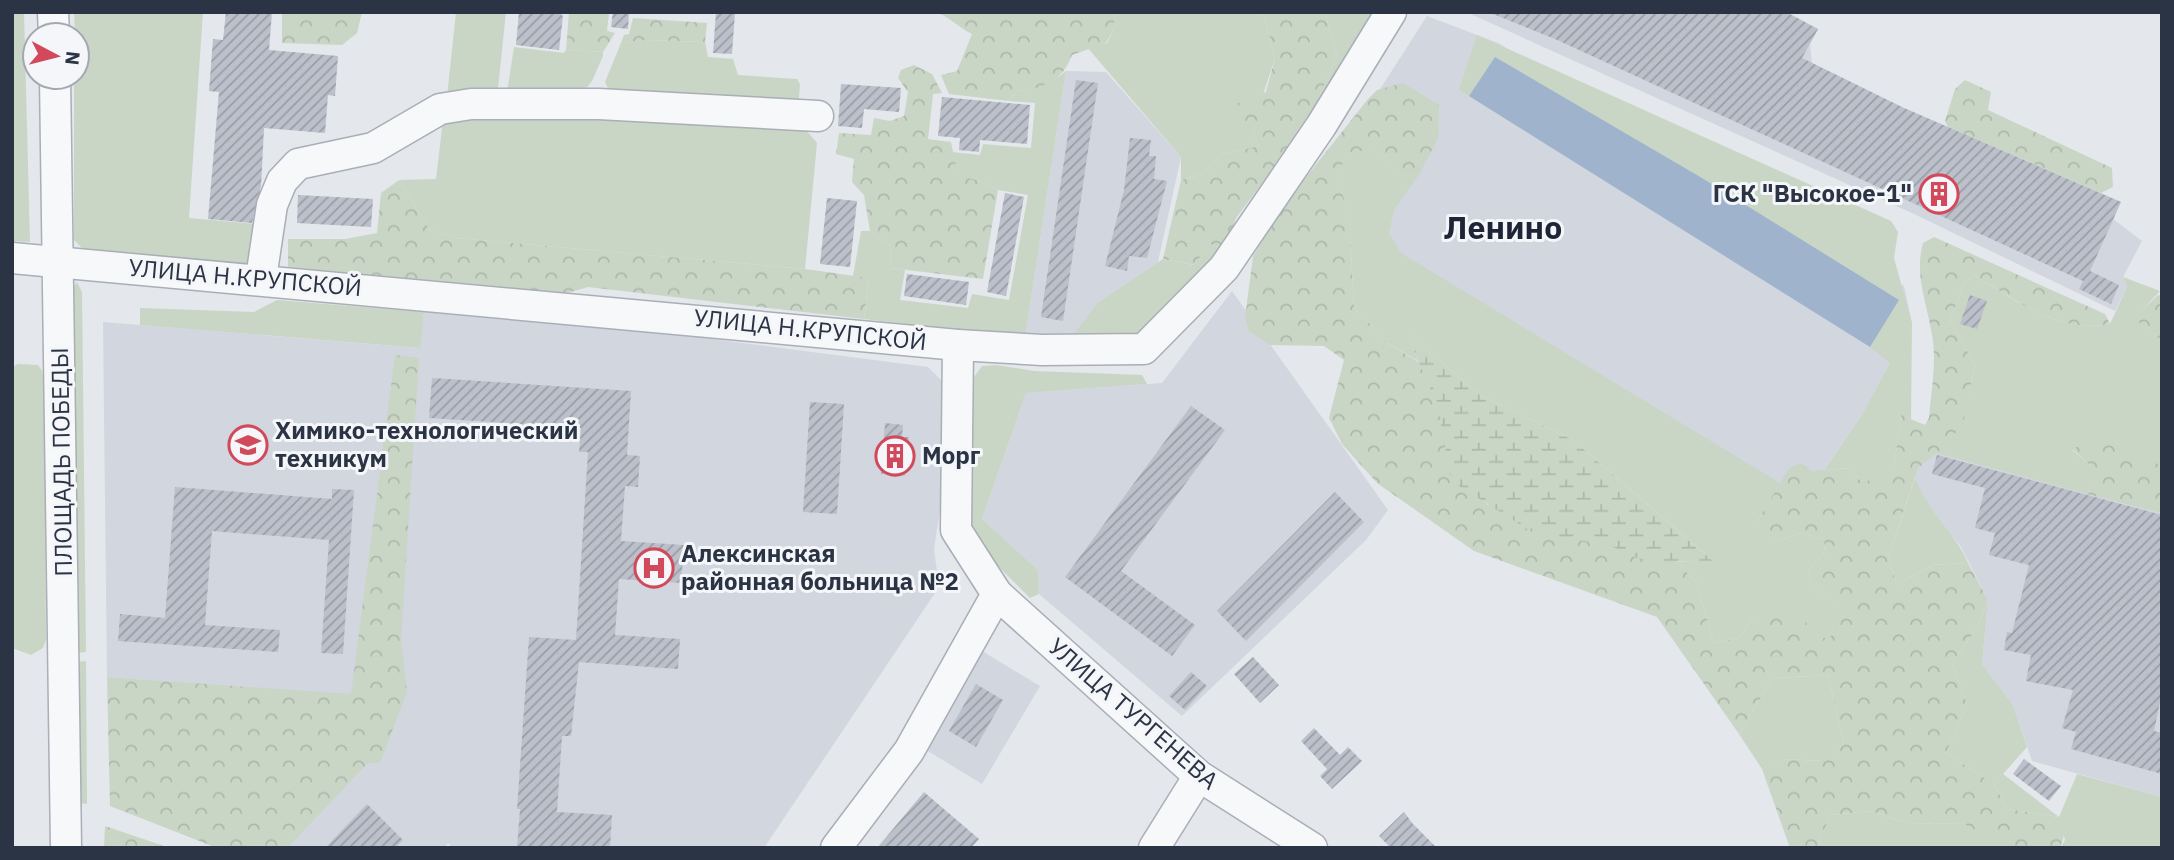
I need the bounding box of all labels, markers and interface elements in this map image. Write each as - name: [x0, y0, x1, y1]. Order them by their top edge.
- north arrow: [21, 21, 91, 91]
- text: N: [60, 50, 86, 66]
- building icon: ГСК "Высокое-1": [1918, 173, 1960, 215]
- place label: ГСК "Высокое-1": [1713, 177, 1912, 209]
- district label: Ленино: [1444, 206, 1562, 248]
- street label: УЛИЦА Н.КРУПСКОЙ: [127, 251, 363, 303]
- street label: УЛИЦА Н.КРУПСКОЙ: [692, 301, 928, 357]
- street label: ПЛОЩАДЬ ПОБЕДЫ: [43, 347, 79, 577]
- place label: Химико-технологический техникум: [275, 414, 578, 474]
- school or university icon: Химико-технологический техникум: [227, 424, 269, 466]
- building icon: Морг: [874, 435, 916, 477]
- place label: Морг: [922, 439, 981, 471]
- place label: Алексинская районная больница №2: [681, 537, 959, 597]
- hospital icon: Алексинская районная больница №2: [633, 547, 675, 589]
- street label: УЛИЦА ТУРГЕНЕВА: [1042, 630, 1226, 796]

